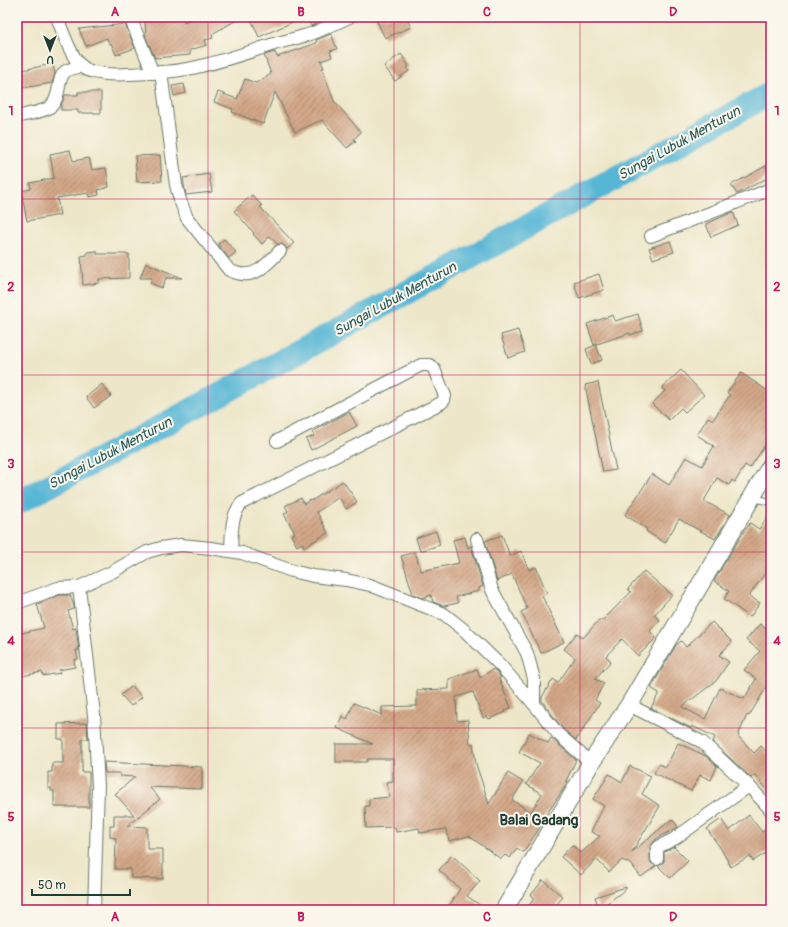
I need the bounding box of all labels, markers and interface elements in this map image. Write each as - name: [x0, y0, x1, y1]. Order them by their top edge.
- text: A: [111, 4, 120, 20]
- text: B: [297, 4, 305, 20]
- text: C: [483, 4, 491, 20]
- text: D: [669, 4, 677, 20]
- north arrow: [30, 30, 70, 70]
- text: U: [46, 53, 54, 66]
- water label: Sungai Lubuk Menturun: [615, 102, 744, 184]
- text: 1: [8, 103, 14, 119]
- text: 1: [774, 103, 780, 119]
- water label: Sungai Lubuk Menturun: [331, 258, 460, 340]
- text: 2: [7, 279, 15, 295]
- text: 2: [773, 279, 781, 295]
- water label: Sungai Lubuk Menturun: [45, 413, 175, 493]
- text: 3: [7, 456, 15, 472]
- text: 3: [773, 456, 781, 472]
- text: 4: [7, 633, 15, 649]
- text: 4: [773, 633, 781, 649]
- text: 5: [7, 809, 15, 825]
- text: 5: [773, 809, 781, 825]
- district label: Balai Gadang: [500, 811, 579, 830]
- scale bar: [32, 871, 130, 897]
- text: 50 m: [38, 878, 66, 893]
- text: A: [111, 909, 120, 925]
- text: B: [297, 909, 305, 925]
- text: C: [483, 909, 491, 925]
- text: D: [669, 909, 677, 925]

